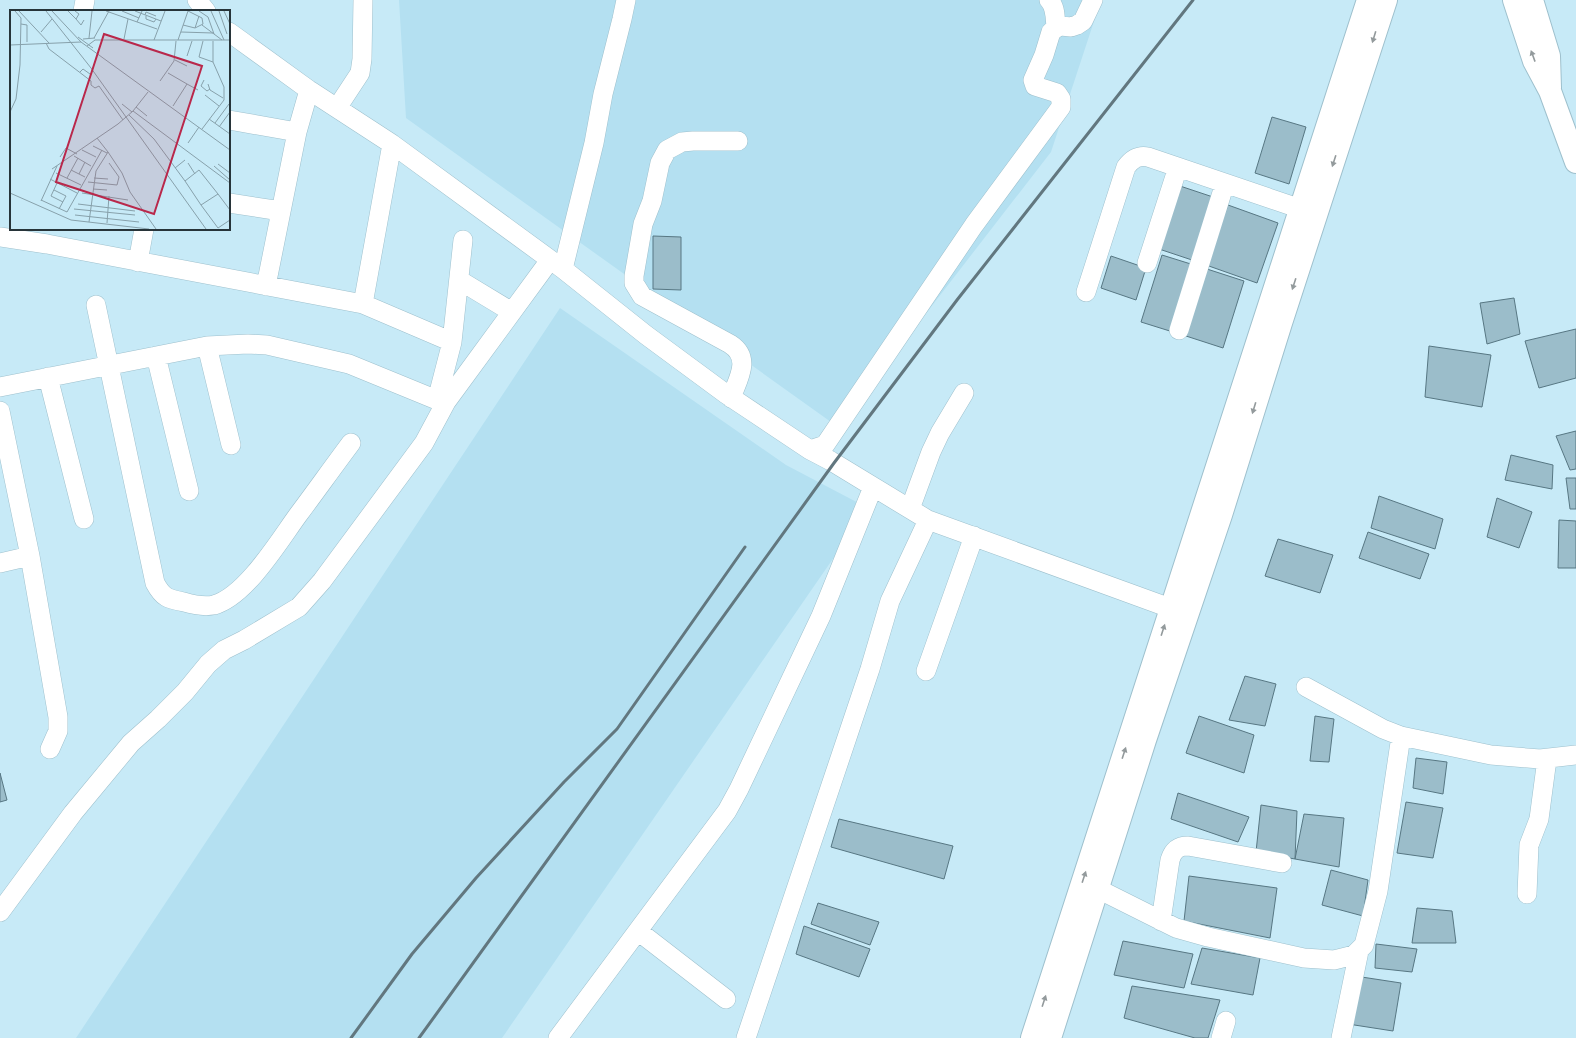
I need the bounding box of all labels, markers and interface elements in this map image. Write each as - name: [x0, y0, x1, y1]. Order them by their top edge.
- inset map: [10, 10, 230, 230]
- one-way arrow: [1371, 32, 1377, 44]
- one-way arrow: [1529, 50, 1535, 62]
- one-way arrow: [1331, 155, 1337, 167]
- one-way arrow: [1290, 279, 1296, 291]
- one-way arrow: [1251, 403, 1257, 415]
- one-way arrow: [1160, 623, 1166, 635]
- one-way arrow: [1121, 747, 1127, 759]
- one-way arrow: [1081, 871, 1087, 883]
- one-way arrow: [1041, 995, 1047, 1007]

